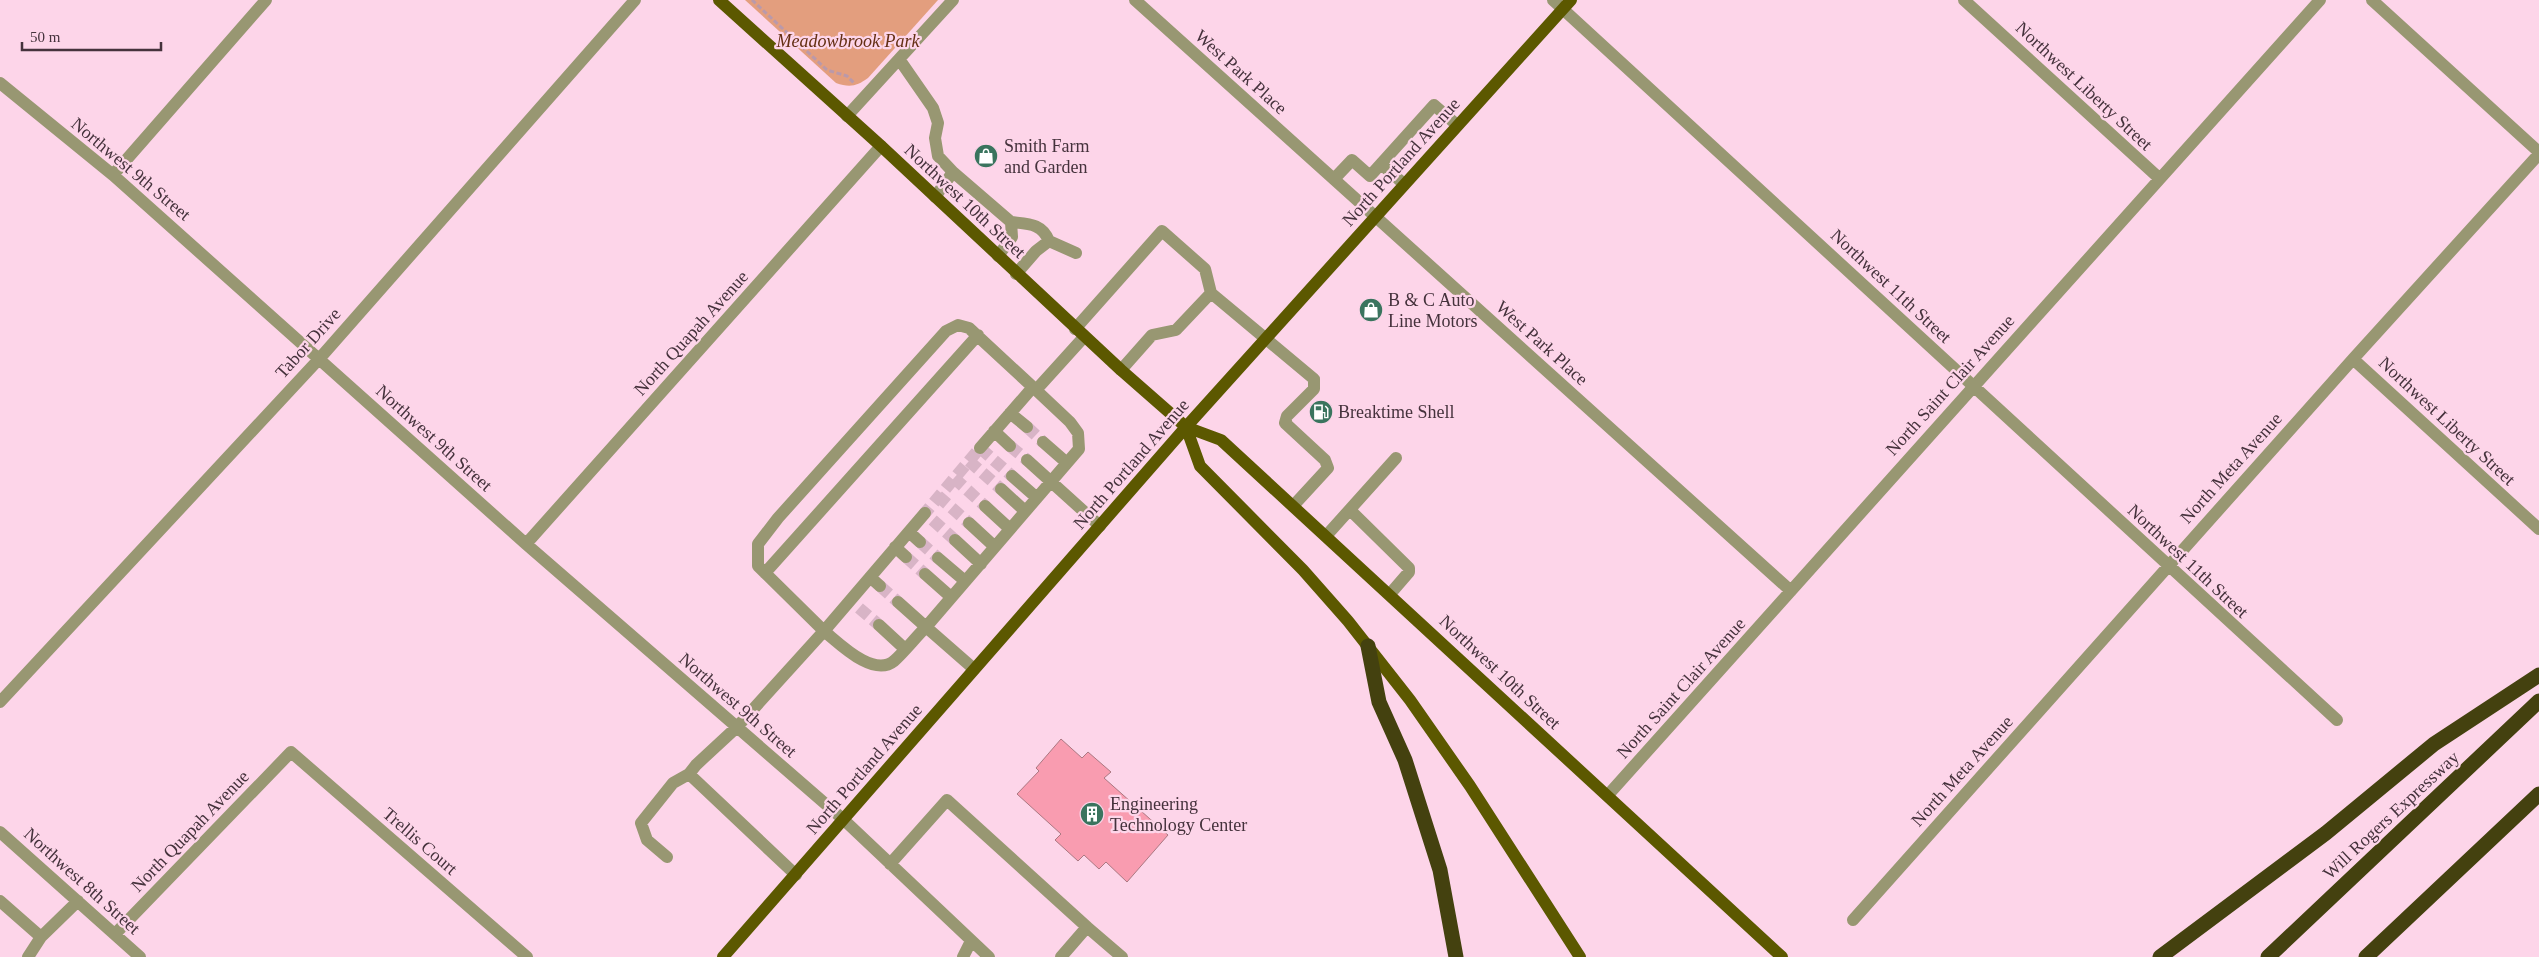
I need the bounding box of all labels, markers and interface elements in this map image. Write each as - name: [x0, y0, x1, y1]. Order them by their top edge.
- street label: Northwest Liberty Street: [2012, 18, 2156, 154]
- scale bar: [22, 20, 161, 52]
- street label: West Park Place: [1191, 26, 1291, 118]
- text: 50 m: [30, 29, 61, 45]
- park label: Meadowbrook Park: [776, 31, 920, 51]
- street label: North Portland Avenue: [1338, 94, 1464, 230]
- street label: Northwest 9th Street: [68, 113, 194, 225]
- place label: Smith Farm and Garden: [1004, 136, 1090, 177]
- street label: Northwest 10th Street: [900, 140, 1030, 262]
- shop icon: Smith Farm and Garden: [973, 143, 999, 169]
- street label: Northwest 11th Street: [1827, 225, 1955, 347]
- street label: North Quapah Avenue: [630, 267, 752, 399]
- place label: B & C Auto Line Motors: [1388, 290, 1478, 331]
- shop icon: B & C Auto Line Motors: [1358, 297, 1384, 323]
- street label: West Park Place: [1492, 297, 1592, 389]
- street label: Tabor Drive: [271, 304, 345, 382]
- street label: North Saint Clair Avenue: [1882, 311, 2018, 459]
- street label: Northwest Liberty Street: [2375, 353, 2519, 489]
- street label: Northwest 9th Street: [372, 381, 496, 495]
- street label: North Portland Avenue: [1069, 395, 1193, 533]
- fuel station icon: Breaktime Shell: [1308, 399, 1334, 425]
- place label: Breaktime Shell: [1338, 402, 1454, 422]
- street label: North Meta Avenue: [2176, 409, 2286, 527]
- street label: Northwest 11th Street: [2124, 500, 2252, 622]
- street label: Northwest 10th Street: [1435, 611, 1565, 733]
- street label: North Saint Clair Avenue: [1613, 614, 1749, 762]
- street label: Northwest 9th Street: [675, 649, 801, 761]
- street label: North Portland Avenue: [802, 700, 926, 838]
- street label: North Meta Avenue: [1907, 712, 2017, 830]
- street label: Will Rogers Expressway: [2319, 747, 2463, 883]
- street label: North Quapah Avenue: [127, 766, 253, 896]
- place label: Engineering Technology Center: [1110, 794, 1247, 835]
- building icon: Engineering Technology Center: [1079, 801, 1105, 827]
- street label: Trellis Court: [379, 803, 461, 879]
- street label: Northwest 8th Street: [20, 824, 144, 938]

